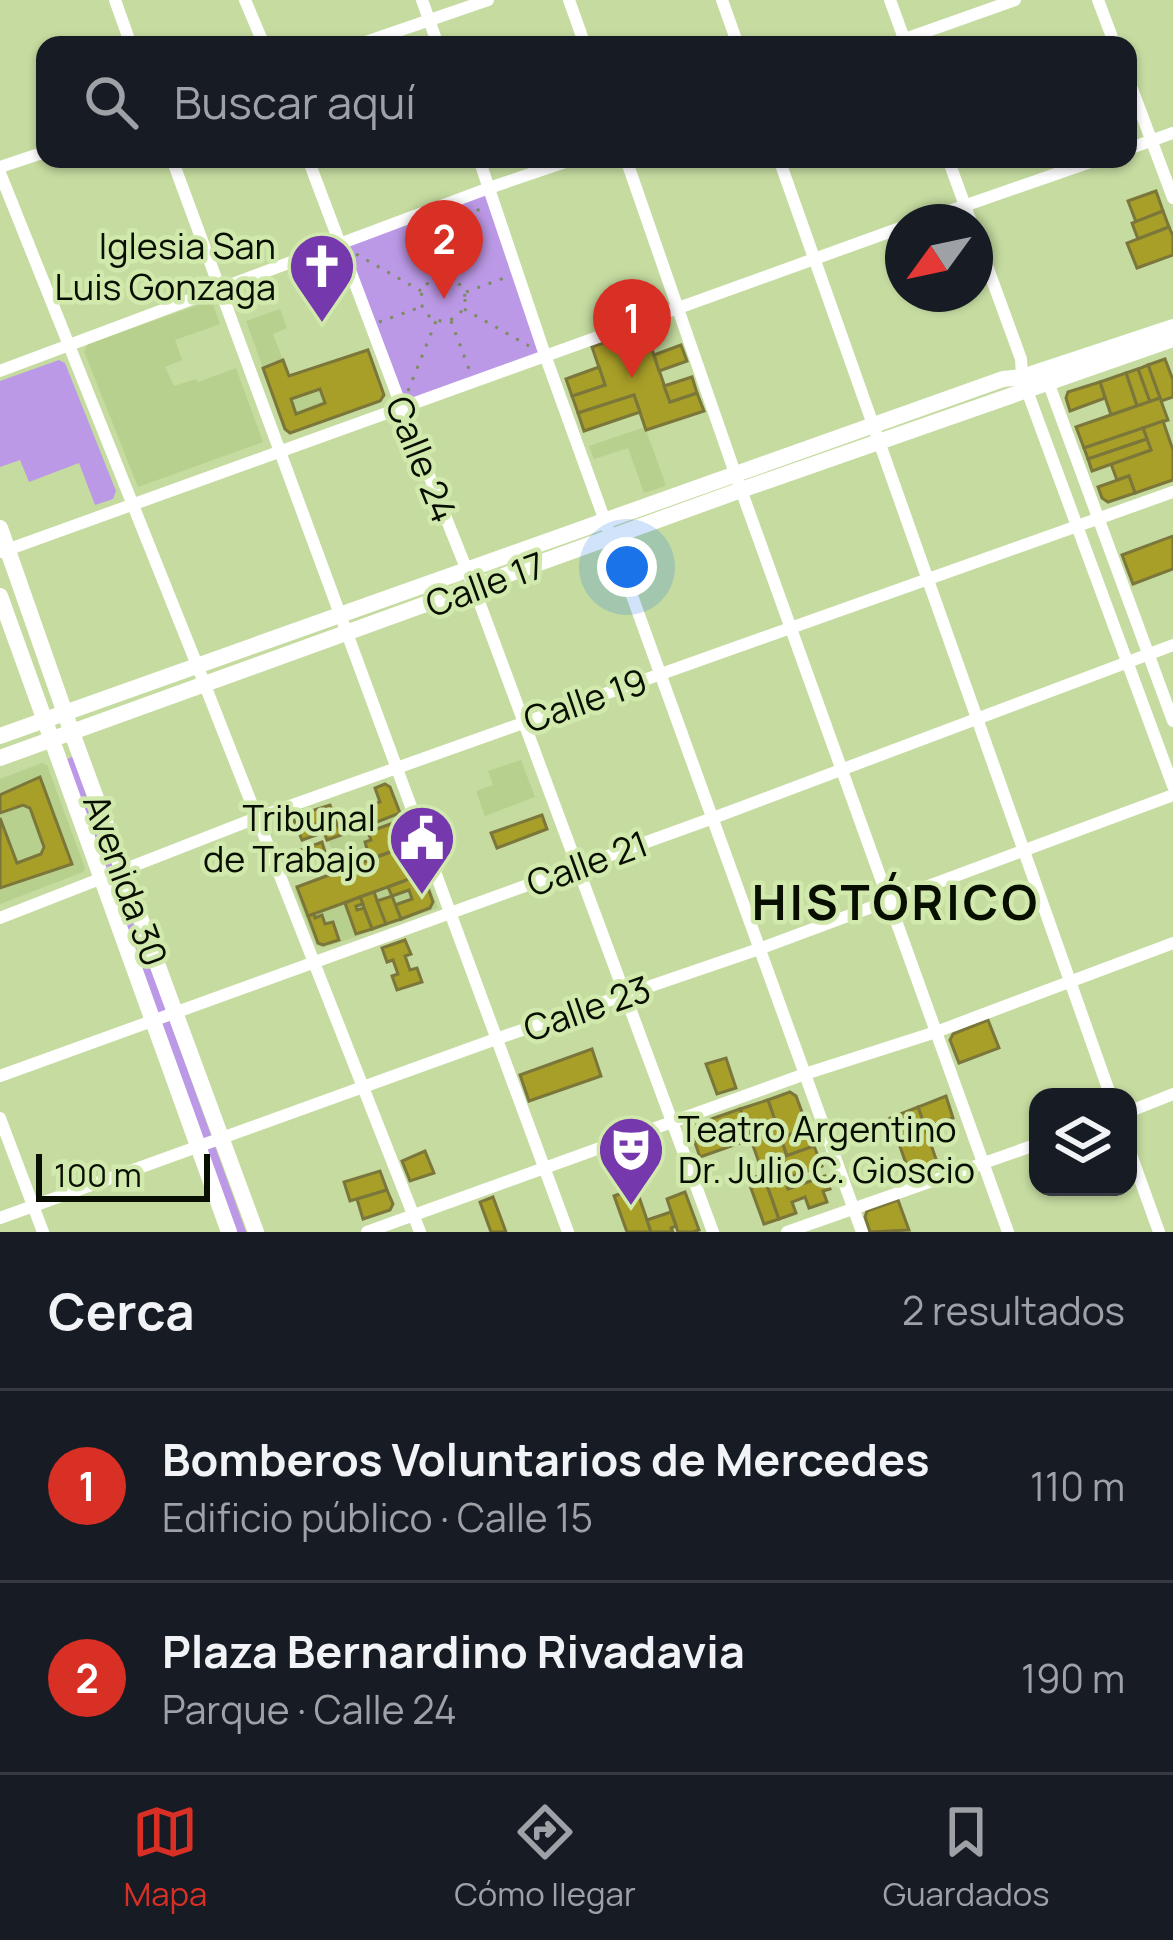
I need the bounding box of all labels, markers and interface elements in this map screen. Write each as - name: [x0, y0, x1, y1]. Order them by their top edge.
- search box: [36, 36, 1137, 168]
- icon: search: [78, 69, 144, 135]
- text: Buscar aquí: [174, 71, 416, 133]
- pin: 2: [405, 200, 483, 299]
- north arrow: [885, 204, 993, 312]
- place label: Iglesia San Luis Gonzaga: [54, 221, 276, 311]
- church icon: Iglesia San Luis Gonzaga: [287, 231, 357, 325]
- pin: 1: [593, 279, 671, 378]
- street label: Calle 24: [375, 389, 469, 529]
- your location: [597, 537, 657, 597]
- street label: Calle 17: [419, 540, 551, 628]
- street label: Calle 19: [517, 656, 653, 744]
- street label: Avenida 30: [72, 787, 180, 973]
- place label: Tribunal de Trabajo: [203, 793, 376, 883]
- public building icon: Tribunal de Trabajo: [387, 803, 457, 897]
- street label: Calle 21: [520, 819, 654, 907]
- district label: HISTÓRICO: [752, 869, 1040, 934]
- street label: Calle 23: [517, 963, 657, 1053]
- map controls: [1029, 1088, 1137, 1196]
- button: layers: [1029, 1088, 1137, 1196]
- place label: Teatro Argentino Dr. Julio C. Gioscio: [678, 1104, 975, 1194]
- theatre icon: Teatro Argentino Dr. Julio C. Gioscio: [596, 1114, 666, 1208]
- scale bar: [36, 1148, 210, 1201]
- text: 100 m: [54, 1152, 142, 1197]
- text: Cerca: [48, 1276, 195, 1345]
- text: 2 resultados: [902, 1283, 1125, 1337]
- text: Bomberos Voluntarios de Mercedes: [162, 1428, 930, 1490]
- text: 1: [78, 1459, 96, 1513]
- text: 110 m: [1030, 1459, 1125, 1513]
- text: Edificio público · Calle 15: [162, 1490, 593, 1544]
- text: Plaza Bernardino Rivadavia: [162, 1620, 745, 1682]
- text: 2: [75, 1651, 99, 1705]
- text: 190 m: [1021, 1651, 1125, 1705]
- text: Parque · Calle 24: [162, 1682, 457, 1736]
- tab: Mapa: [123, 1799, 207, 1916]
- tab: Cómo llegar: [454, 1799, 636, 1916]
- tab: Guardados: [883, 1799, 1050, 1916]

